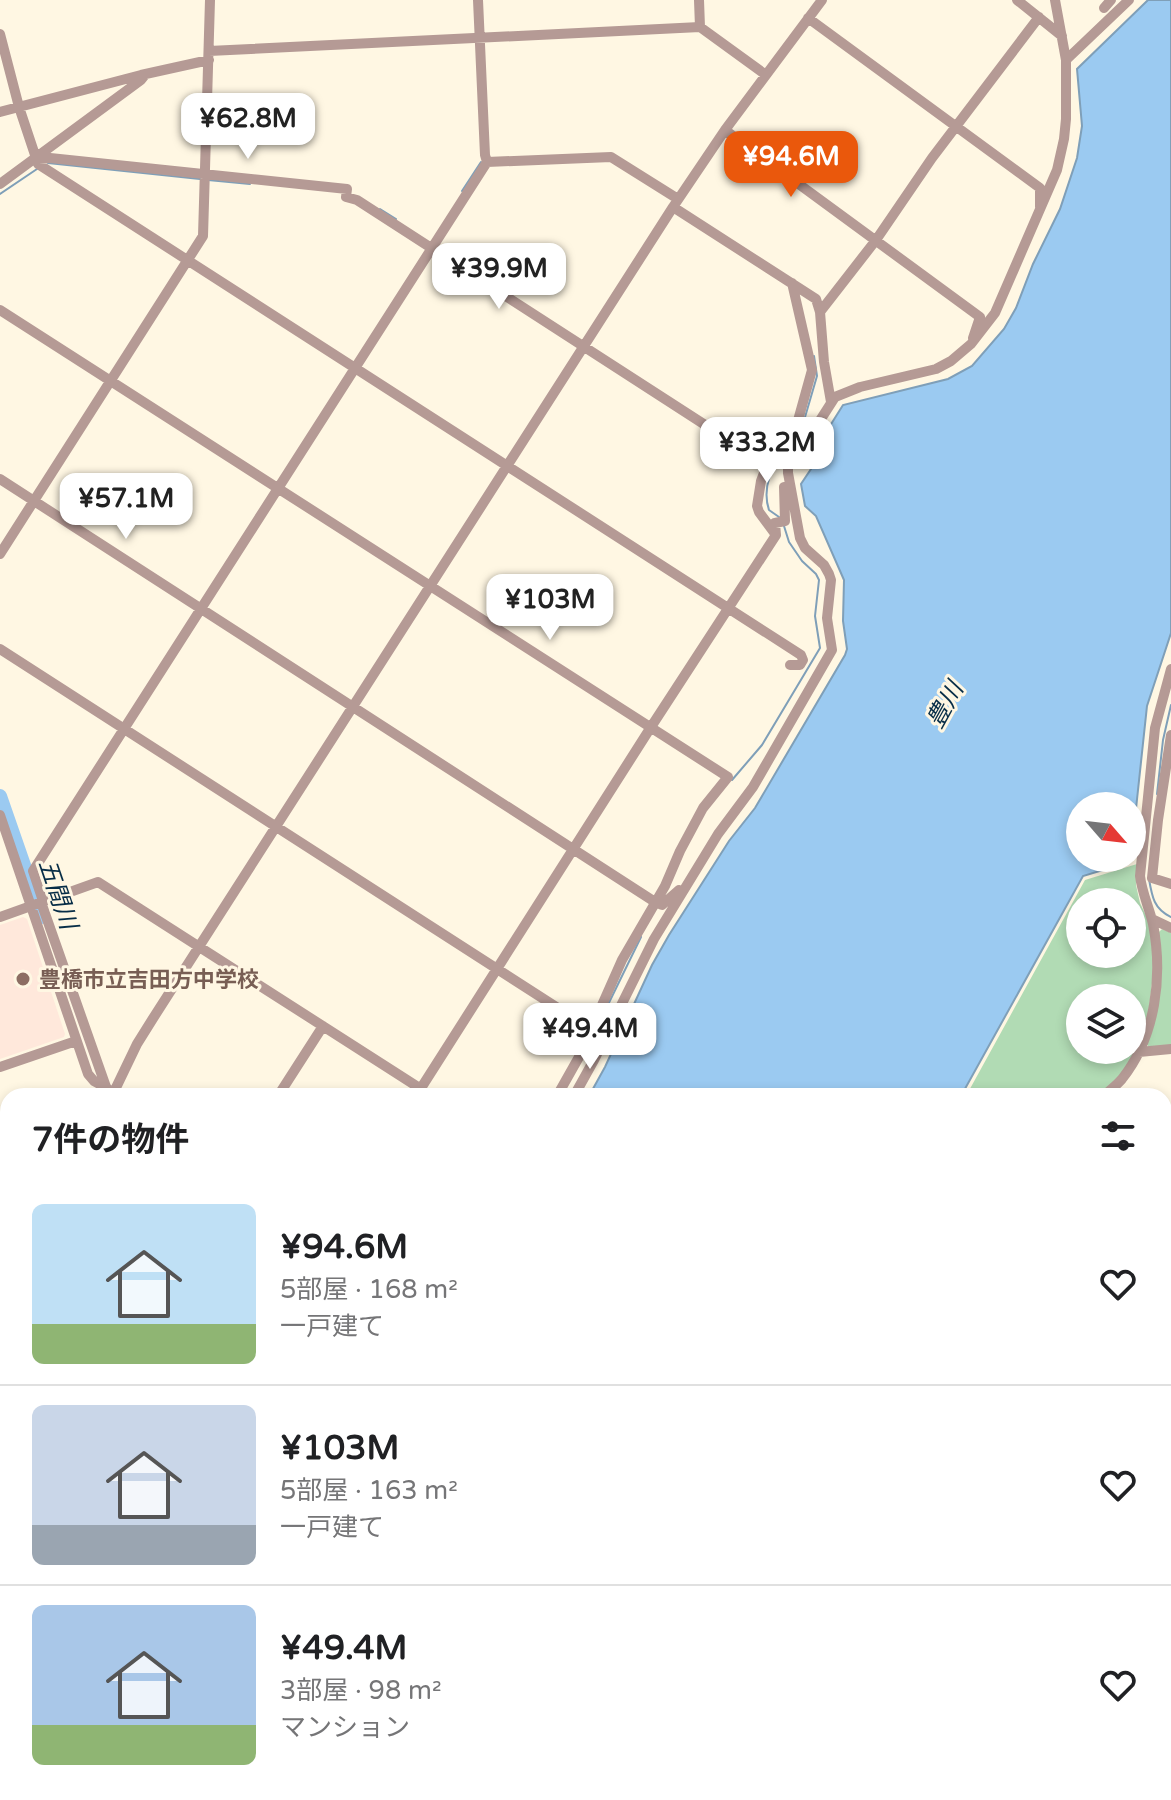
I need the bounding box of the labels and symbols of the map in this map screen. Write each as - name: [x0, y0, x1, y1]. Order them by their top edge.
- pin: ¥62.8M: [183, 93, 313, 161]
- pin: ¥94.6M: [726, 131, 856, 199]
- pin: ¥39.9M: [434, 243, 564, 311]
- pin: ¥33.2M: [702, 417, 832, 485]
- pin: ¥57.1M: [61, 473, 191, 541]
- pin: ¥103M: [494, 574, 606, 642]
- water label: 豊川: [921, 675, 971, 733]
- north arrow: [1066, 792, 1146, 872]
- water label: 五間川: [32, 855, 84, 936]
- place label: 豊橋市立吉田方中学校: [39, 967, 259, 993]
- marker: 豊橋市立吉田方中学校: [14, 970, 32, 988]
- pin: ¥49.4M: [525, 1003, 655, 1071]

